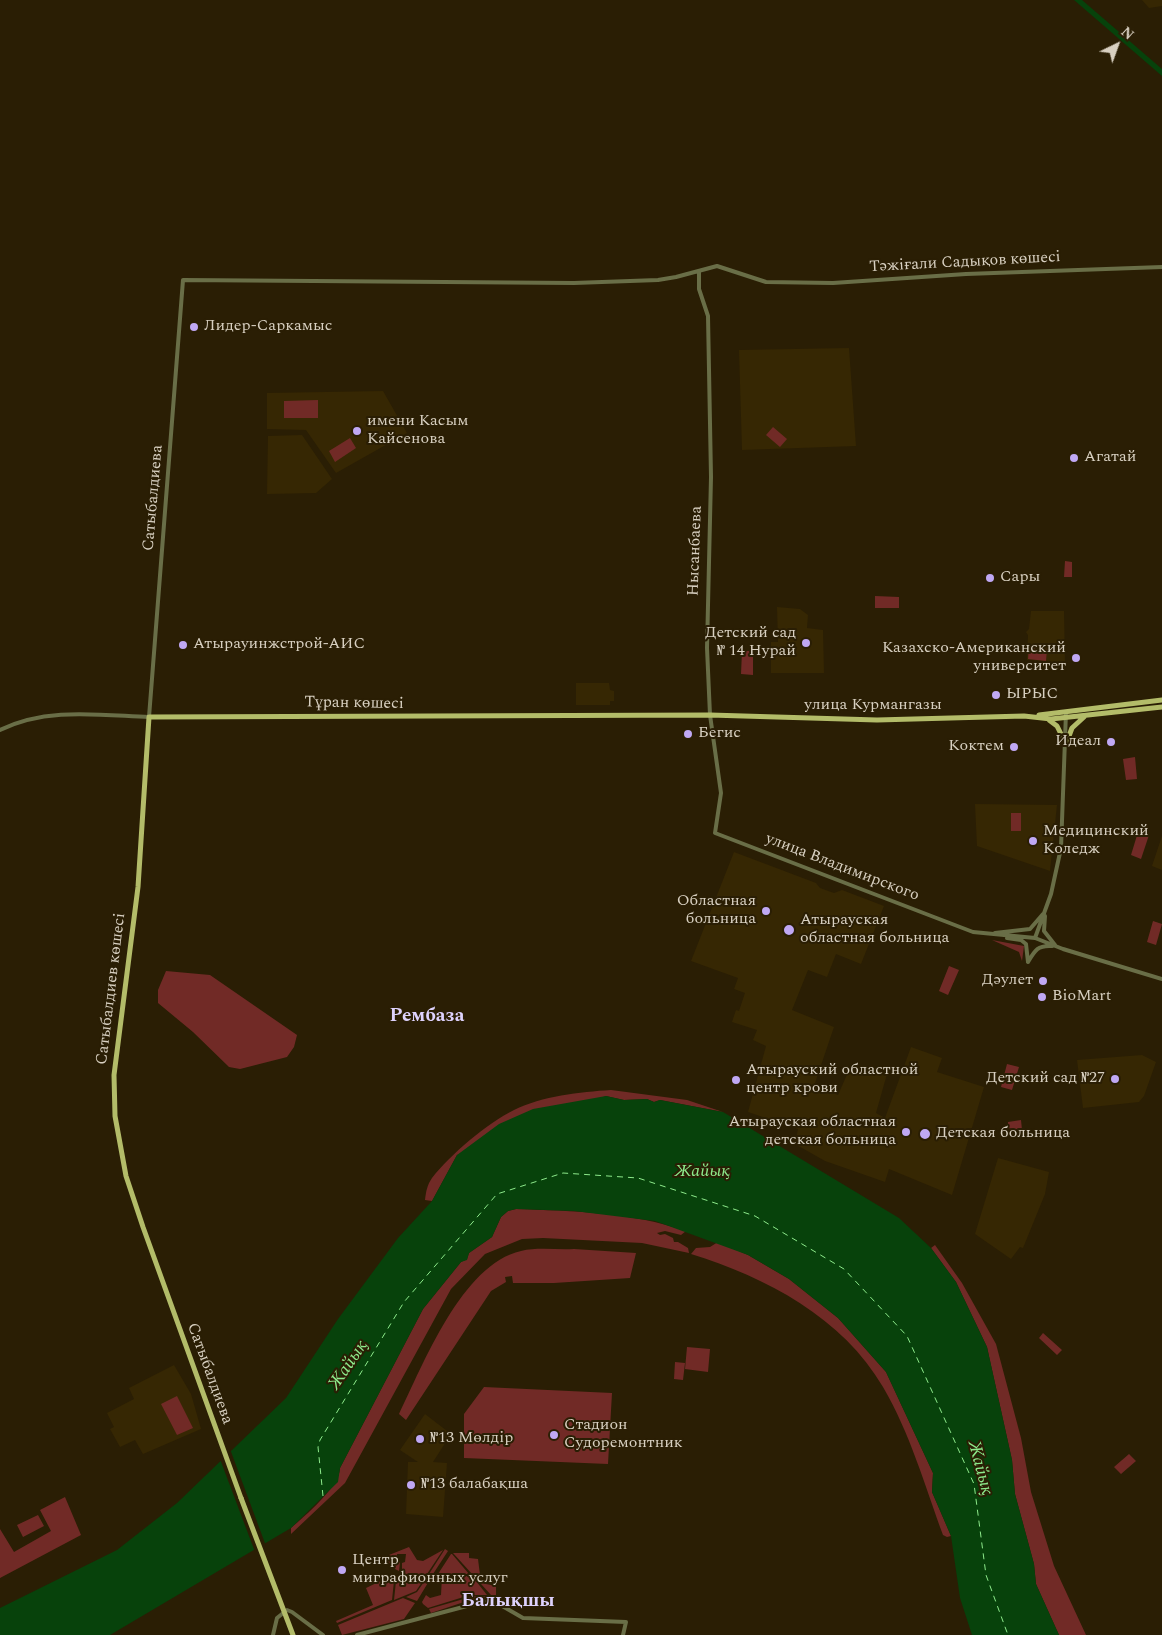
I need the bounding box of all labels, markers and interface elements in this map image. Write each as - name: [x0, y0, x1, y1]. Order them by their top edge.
- north arrow: [1092, 20, 1142, 70]
- text: N: [1116, 22, 1139, 45]
- street label: Тәжіғали Садықов көшесі: [869, 248, 1061, 278]
- place label: Лидер-Саркамыс: [204, 317, 332, 337]
- marker: Лидер-Саркамыс: [188, 321, 200, 333]
- place label: имени Касым Кайсенова: [367, 412, 469, 450]
- marker: имени Касым Кайсенова: [351, 425, 363, 437]
- street label: Сатыбалдиева: [140, 444, 168, 552]
- place label: Агатай: [1084, 448, 1136, 468]
- marker: Агатай: [1068, 452, 1080, 464]
- street label: Нысанбаева: [685, 506, 707, 596]
- place label: Сары: [1000, 568, 1040, 588]
- marker: Сары: [984, 572, 996, 584]
- place label: Детский сад № 14 Нурай: [705, 624, 796, 662]
- place label: Атырауинжстрой-АИС: [193, 635, 365, 655]
- marker: Детский сад № 14 Нурай: [800, 637, 812, 649]
- marker: Атырауинжстрой-АИС: [177, 639, 189, 651]
- place label: Казахско-Американский университет: [882, 639, 1066, 677]
- marker: Казахско-Американский университет: [1070, 652, 1082, 664]
- place label: ЫРЫС: [1006, 685, 1058, 705]
- marker: ЫРЫС: [990, 689, 1002, 701]
- street label: Тұран көшесі: [304, 694, 404, 714]
- street label: улица Курмангазы: [804, 696, 942, 716]
- place label: Бегис: [698, 724, 741, 744]
- marker: Бегис: [682, 728, 694, 740]
- place label: Идеал: [1055, 732, 1101, 752]
- marker: Идеал: [1105, 736, 1117, 748]
- place label: Коктем: [948, 737, 1004, 757]
- marker: Коктем: [1008, 741, 1020, 753]
- place label: Медицинский Коледж: [1043, 822, 1149, 860]
- street label: улица Владимирского: [762, 830, 922, 906]
- marker: Медицинский Коледж: [1027, 835, 1039, 847]
- place label: Областная больница: [677, 892, 756, 930]
- marker: Областная больница: [760, 905, 772, 917]
- place label: Атырауская областная больница: [800, 911, 949, 949]
- street label: Сатыбалдиев көшесі: [93, 912, 131, 1066]
- marker: Атырауская областная больница: [782, 923, 796, 937]
- place label: Дәулет: [982, 971, 1033, 991]
- marker: Дәулет: [1037, 975, 1049, 987]
- place label: BioMart: [1052, 987, 1111, 1007]
- marker: BioMart: [1036, 991, 1048, 1003]
- district label: Рембаза: [389, 1006, 465, 1028]
- place label: Атырауский областной центр крови: [746, 1061, 918, 1099]
- place label: Детский сад №27: [986, 1069, 1105, 1089]
- marker: Детский сад №27: [1109, 1073, 1121, 1085]
- marker: Атырауский областной центр крови: [730, 1074, 742, 1086]
- place label: Атырауская областная детская больница: [729, 1113, 896, 1151]
- place label: Детская больница: [936, 1124, 1070, 1144]
- marker: Атырауская областная детская больница: [900, 1126, 912, 1138]
- marker: Детская больница: [918, 1127, 932, 1141]
- water label: Жайық: [674, 1161, 730, 1183]
- street label: Сатыбалдиева: [182, 1321, 236, 1427]
- water label: Жайық: [324, 1337, 374, 1395]
- place label: Стадион Судоремонтник: [564, 1416, 683, 1454]
- place label: №13 Мөлдiр: [430, 1429, 513, 1449]
- marker: Стадион Судоремонтник: [548, 1429, 560, 1441]
- marker: №13 Мөлдiр: [414, 1433, 426, 1445]
- water label: Жайық: [961, 1438, 997, 1498]
- place label: №13 балабақша: [421, 1475, 528, 1495]
- marker: №13 балабақша: [405, 1479, 417, 1491]
- place label: Центр миграфионных услуг: [352, 1551, 508, 1589]
- marker: Центр миграфионных услуг: [336, 1564, 348, 1576]
- district label: Балықшы: [461, 1591, 555, 1613]

